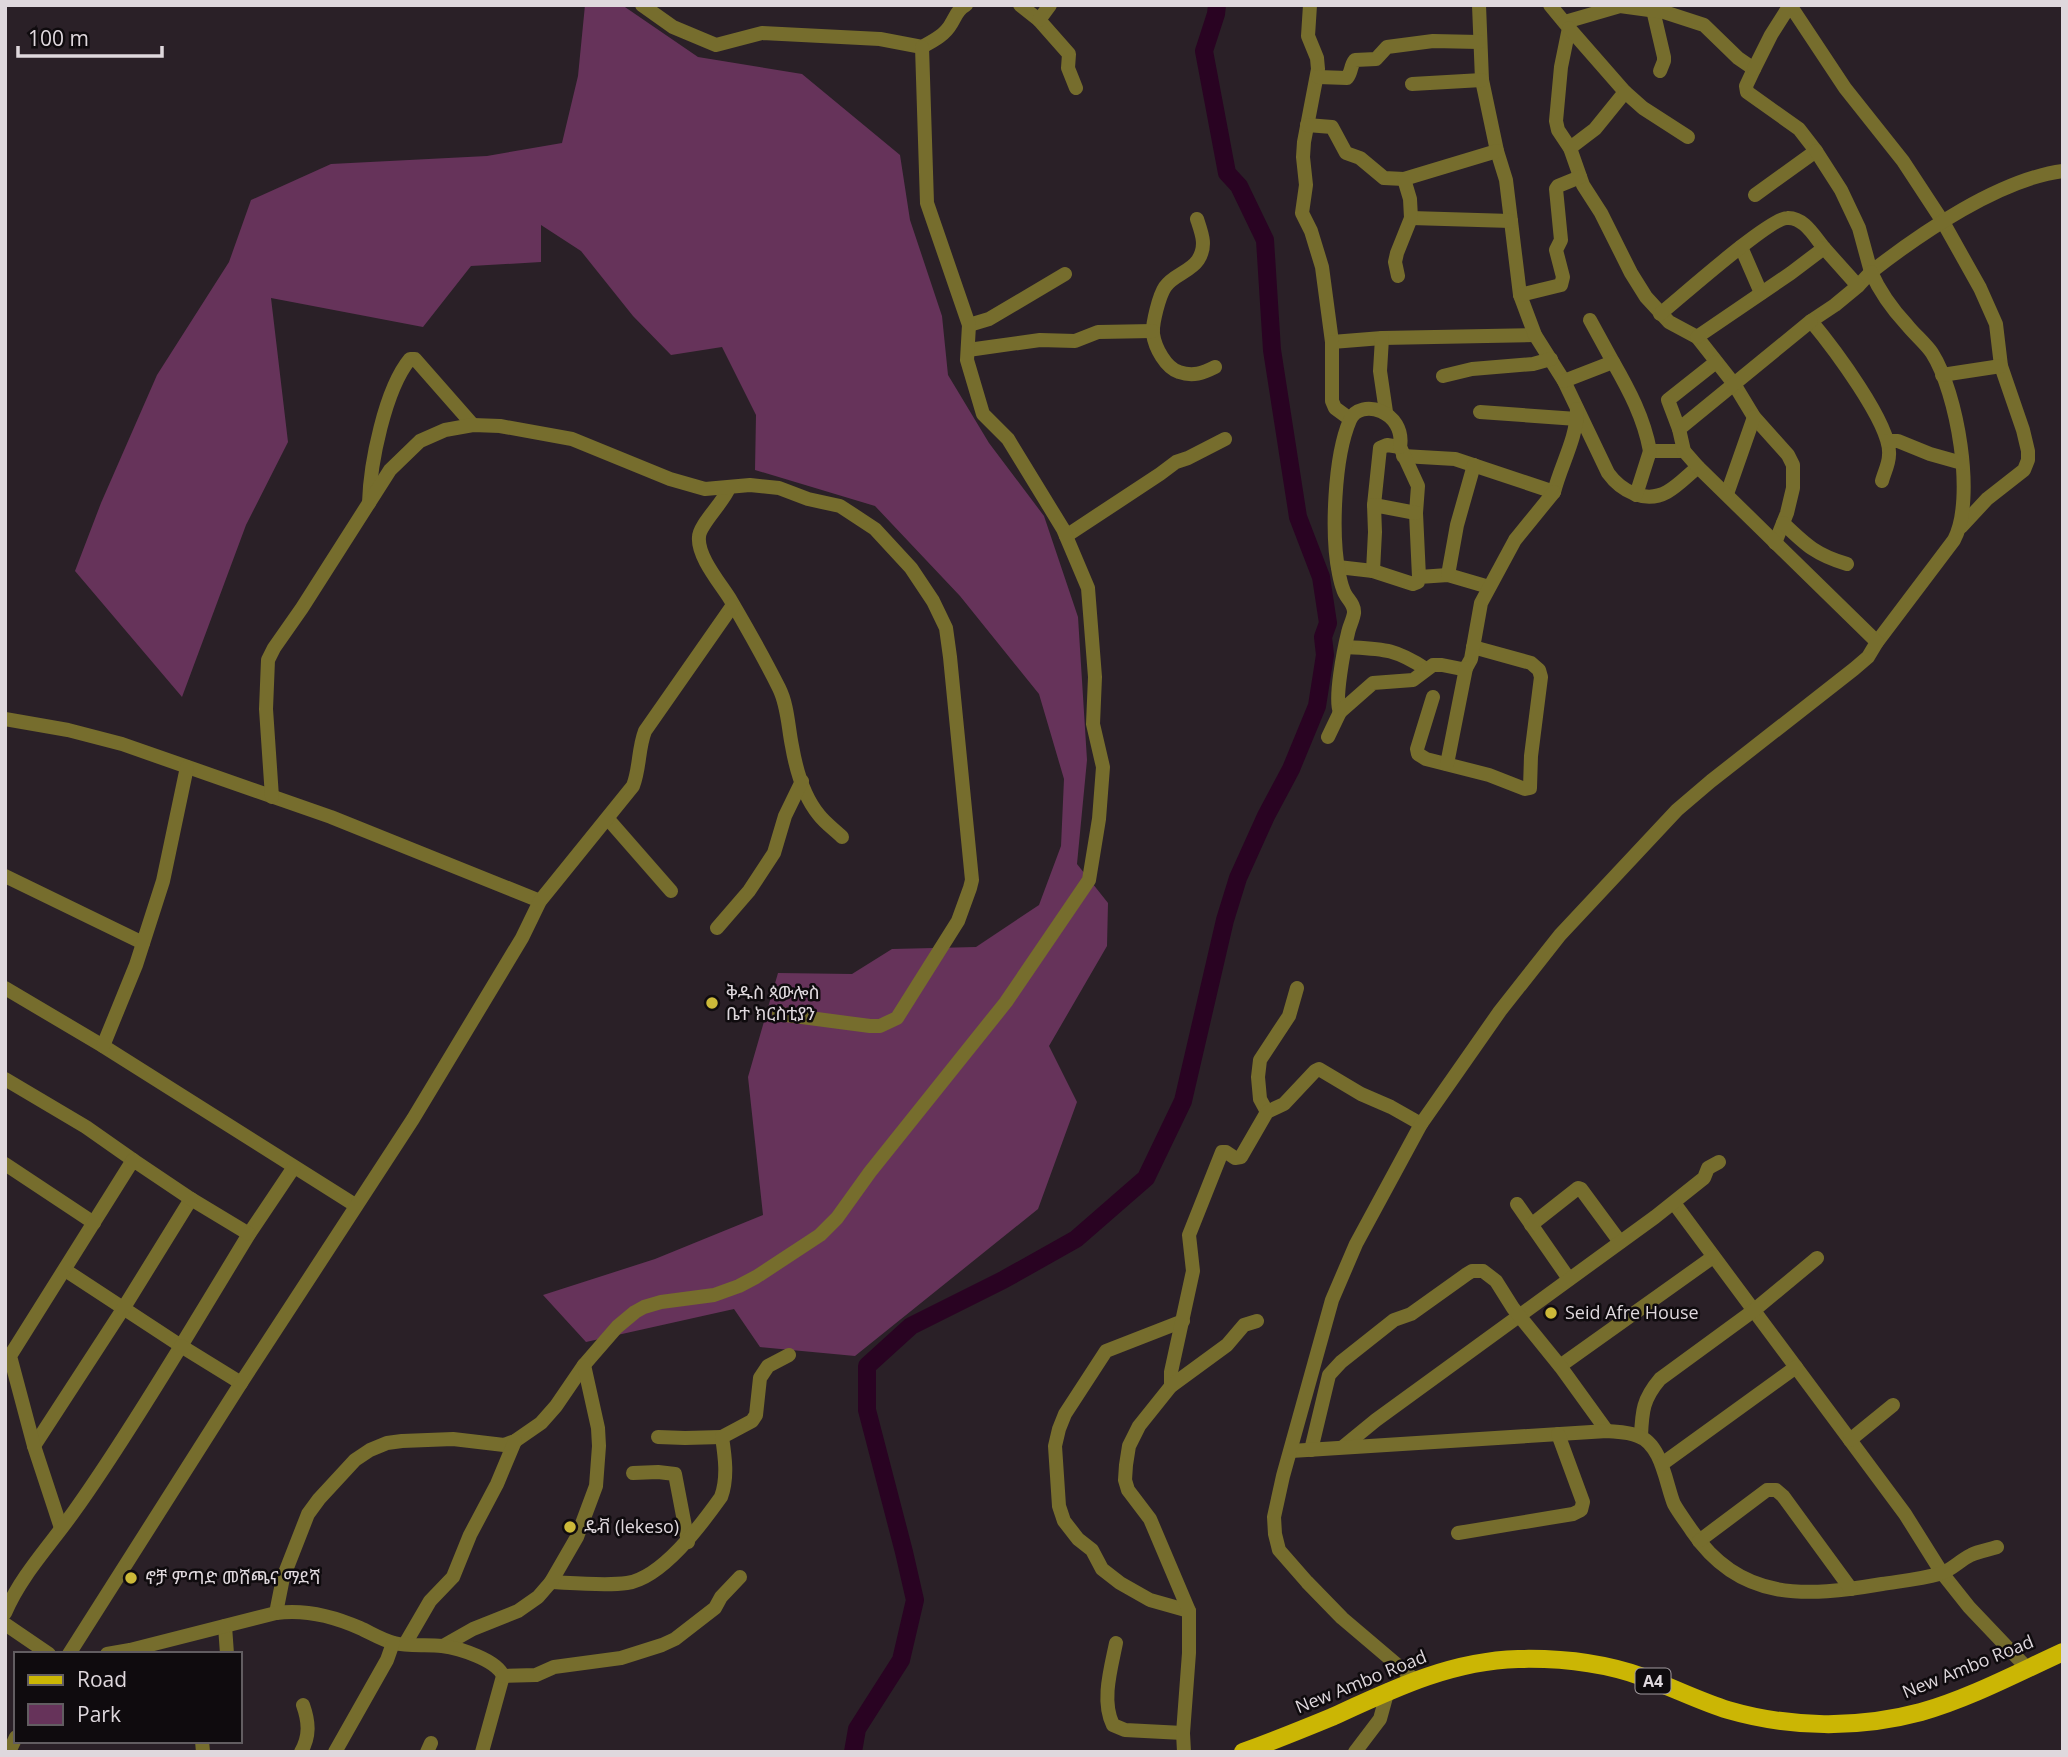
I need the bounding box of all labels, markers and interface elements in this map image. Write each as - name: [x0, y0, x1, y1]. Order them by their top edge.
- scale bar: [18, 14, 161, 58]
- text: 100 m: [28, 24, 89, 52]
- place label: ቅዱስ ጳውሎስ ቤተ ክርስቲያን: [726, 980, 820, 1025]
- marker: ቅዱስ ጳውሎስ ቤተ ክርስቲያን: [704, 995, 720, 1011]
- place label: Seid Afre House: [1565, 1300, 1699, 1324]
- marker: Seid Afre House: [1543, 1305, 1559, 1321]
- place label: ዴቭ (lekeso): [584, 1514, 679, 1538]
- marker: ዴቭ (lekeso): [562, 1519, 578, 1535]
- place label: ኖቻ ምጣድ መሸጫና ማደሻ: [145, 1565, 320, 1589]
- marker: ኖቻ ምጣድ መሸጫና ማደሻ: [123, 1570, 139, 1586]
- street label: New Ambo Road: [1898, 1629, 2037, 1703]
- street label: New Ambo Road: [1291, 1644, 1430, 1718]
- legend: [14, 1652, 242, 1743]
- text: Road: [77, 1665, 127, 1693]
- road number: A4: [1636, 1668, 1670, 1694]
- text: Park: [77, 1700, 121, 1728]

